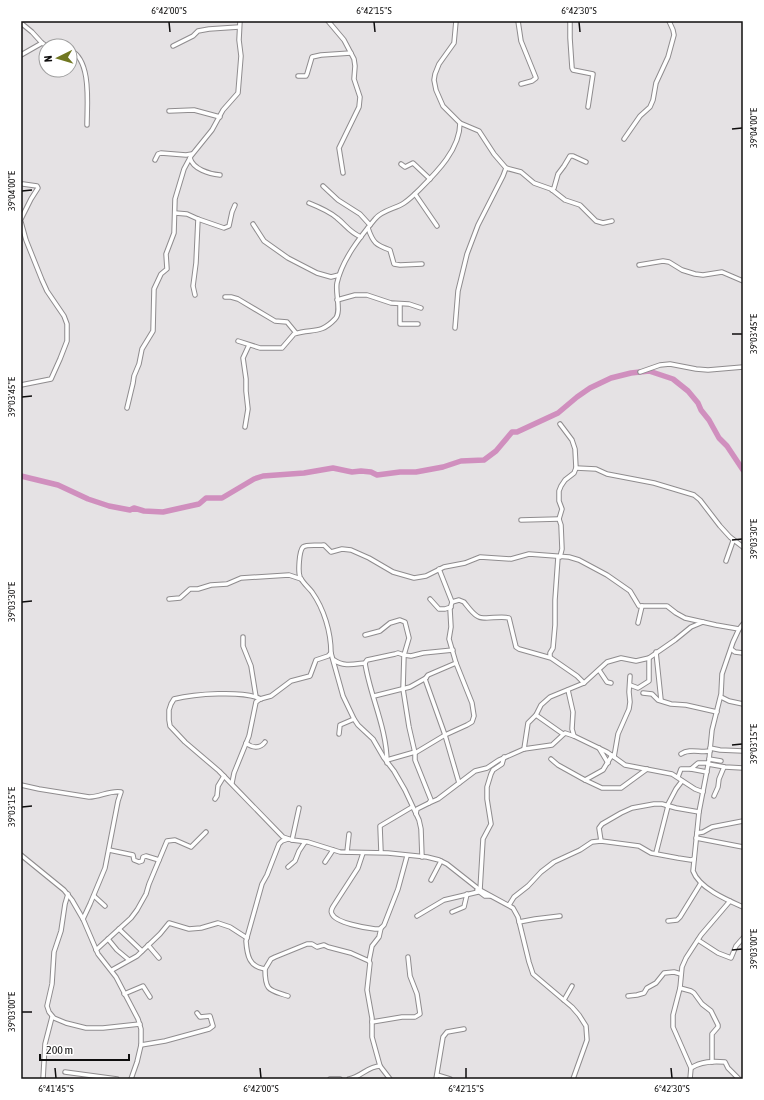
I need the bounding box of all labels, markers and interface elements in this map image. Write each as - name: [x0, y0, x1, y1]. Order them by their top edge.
- text: 6°42'00"S: [151, 5, 187, 16]
- text: 6°42'15"S: [356, 5, 392, 16]
- text: 6°42'30"S: [561, 5, 597, 16]
- north arrow: [38, 38, 78, 78]
- text: N: [42, 55, 54, 63]
- text: 39°04'00"E: [748, 107, 759, 148]
- text: 39°04'00"E: [6, 170, 17, 211]
- text: 39°03'45"E: [748, 313, 759, 354]
- text: 39°03'45"E: [6, 376, 17, 417]
- text: 39°03'30"E: [748, 518, 759, 559]
- text: 39°03'30"E: [6, 581, 17, 622]
- text: 39°03'15"E: [748, 723, 759, 764]
- text: 39°03'15"E: [6, 786, 17, 827]
- text: 39°03'00"E: [748, 928, 759, 969]
- text: 39°03'00"E: [6, 991, 17, 1032]
- scale bar: [40, 1036, 129, 1062]
- text: 200 m: [46, 1043, 73, 1057]
- text: 6°41'45"S: [38, 1083, 74, 1094]
- text: 6°42'00"S: [243, 1083, 279, 1094]
- text: 6°42'15"S: [448, 1083, 484, 1094]
- text: 6°42'30"S: [654, 1083, 690, 1094]

